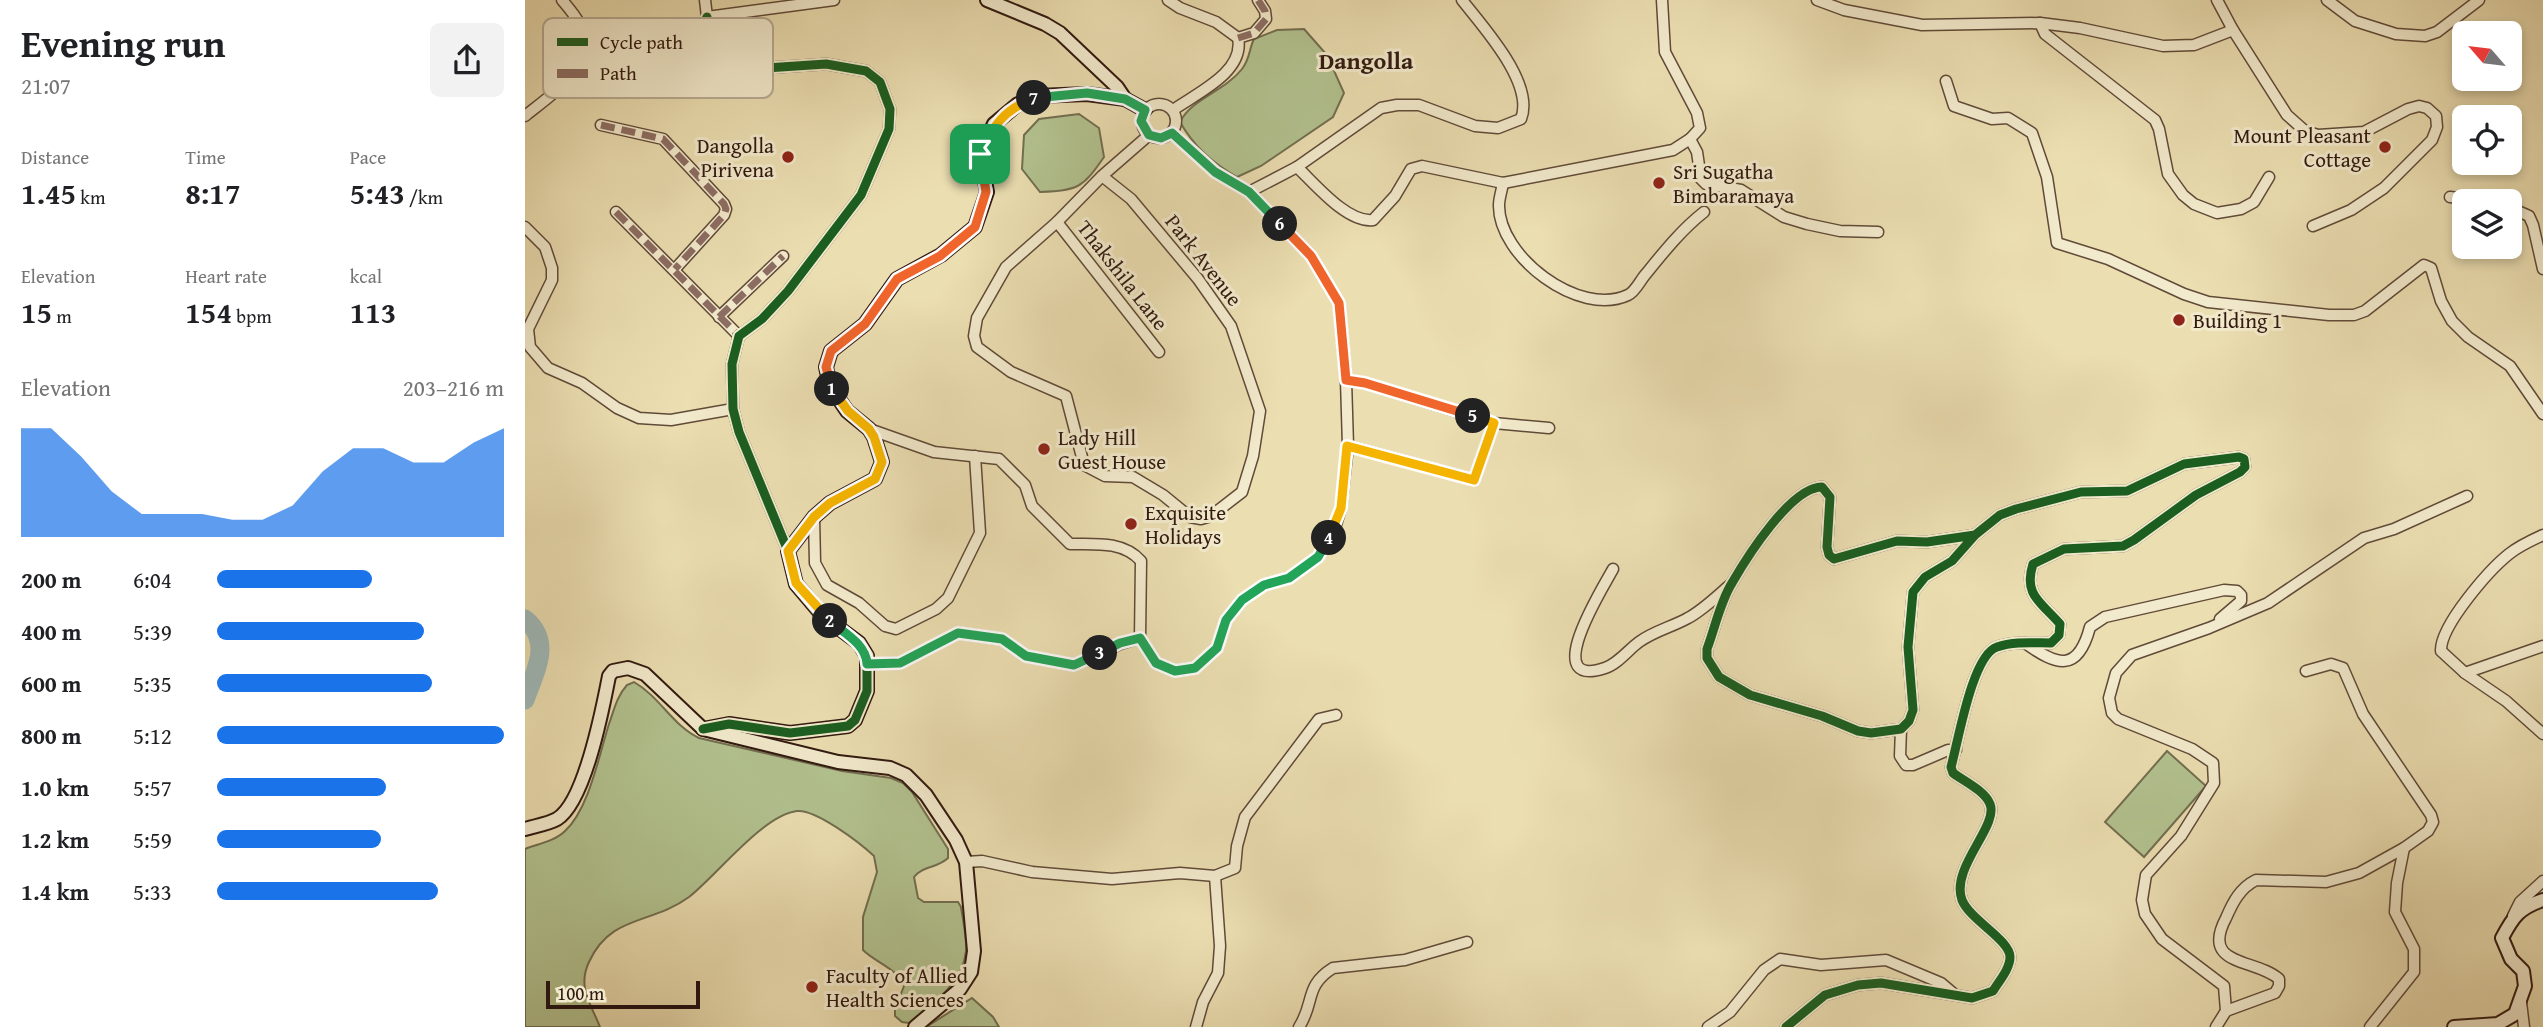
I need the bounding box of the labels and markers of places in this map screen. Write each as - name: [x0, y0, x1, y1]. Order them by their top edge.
- pin: 7: [1016, 80, 1051, 116]
- place label: Mount Pleasant Cottage: [2233, 120, 2372, 175]
- pin: [950, 124, 1010, 184]
- place label: Dangolla Pirivena: [697, 130, 774, 185]
- marker: Mount Pleasant Cottage: [2377, 139, 2393, 155]
- marker: Dangolla Pirivena: [780, 149, 796, 165]
- place label: Sri Sugatha Bimbaramaya: [1673, 156, 1794, 211]
- marker: Sri Sugatha Bimbaramaya: [1651, 175, 1667, 191]
- pin: 6: [1263, 206, 1297, 242]
- place label: Building 1: [2193, 305, 2282, 336]
- marker: Building 1: [2171, 312, 2187, 328]
- pin: 1: [815, 372, 849, 406]
- pin: 5: [1455, 398, 1490, 434]
- place label: Lady Hill Guest House: [1058, 422, 1166, 477]
- marker: Lady Hill Guest House: [1036, 441, 1052, 457]
- place label: Exquisite Holidays: [1145, 497, 1226, 552]
- marker: Exquisite Holidays: [1123, 516, 1139, 532]
- pin: 4: [1311, 520, 1347, 556]
- pin: 2: [813, 604, 847, 638]
- pin: 3: [1083, 636, 1117, 670]
- place label: Faculty of Allied Health Sciences: [826, 960, 969, 1015]
- marker: Faculty of Allied Health Sciences: [804, 979, 820, 995]

